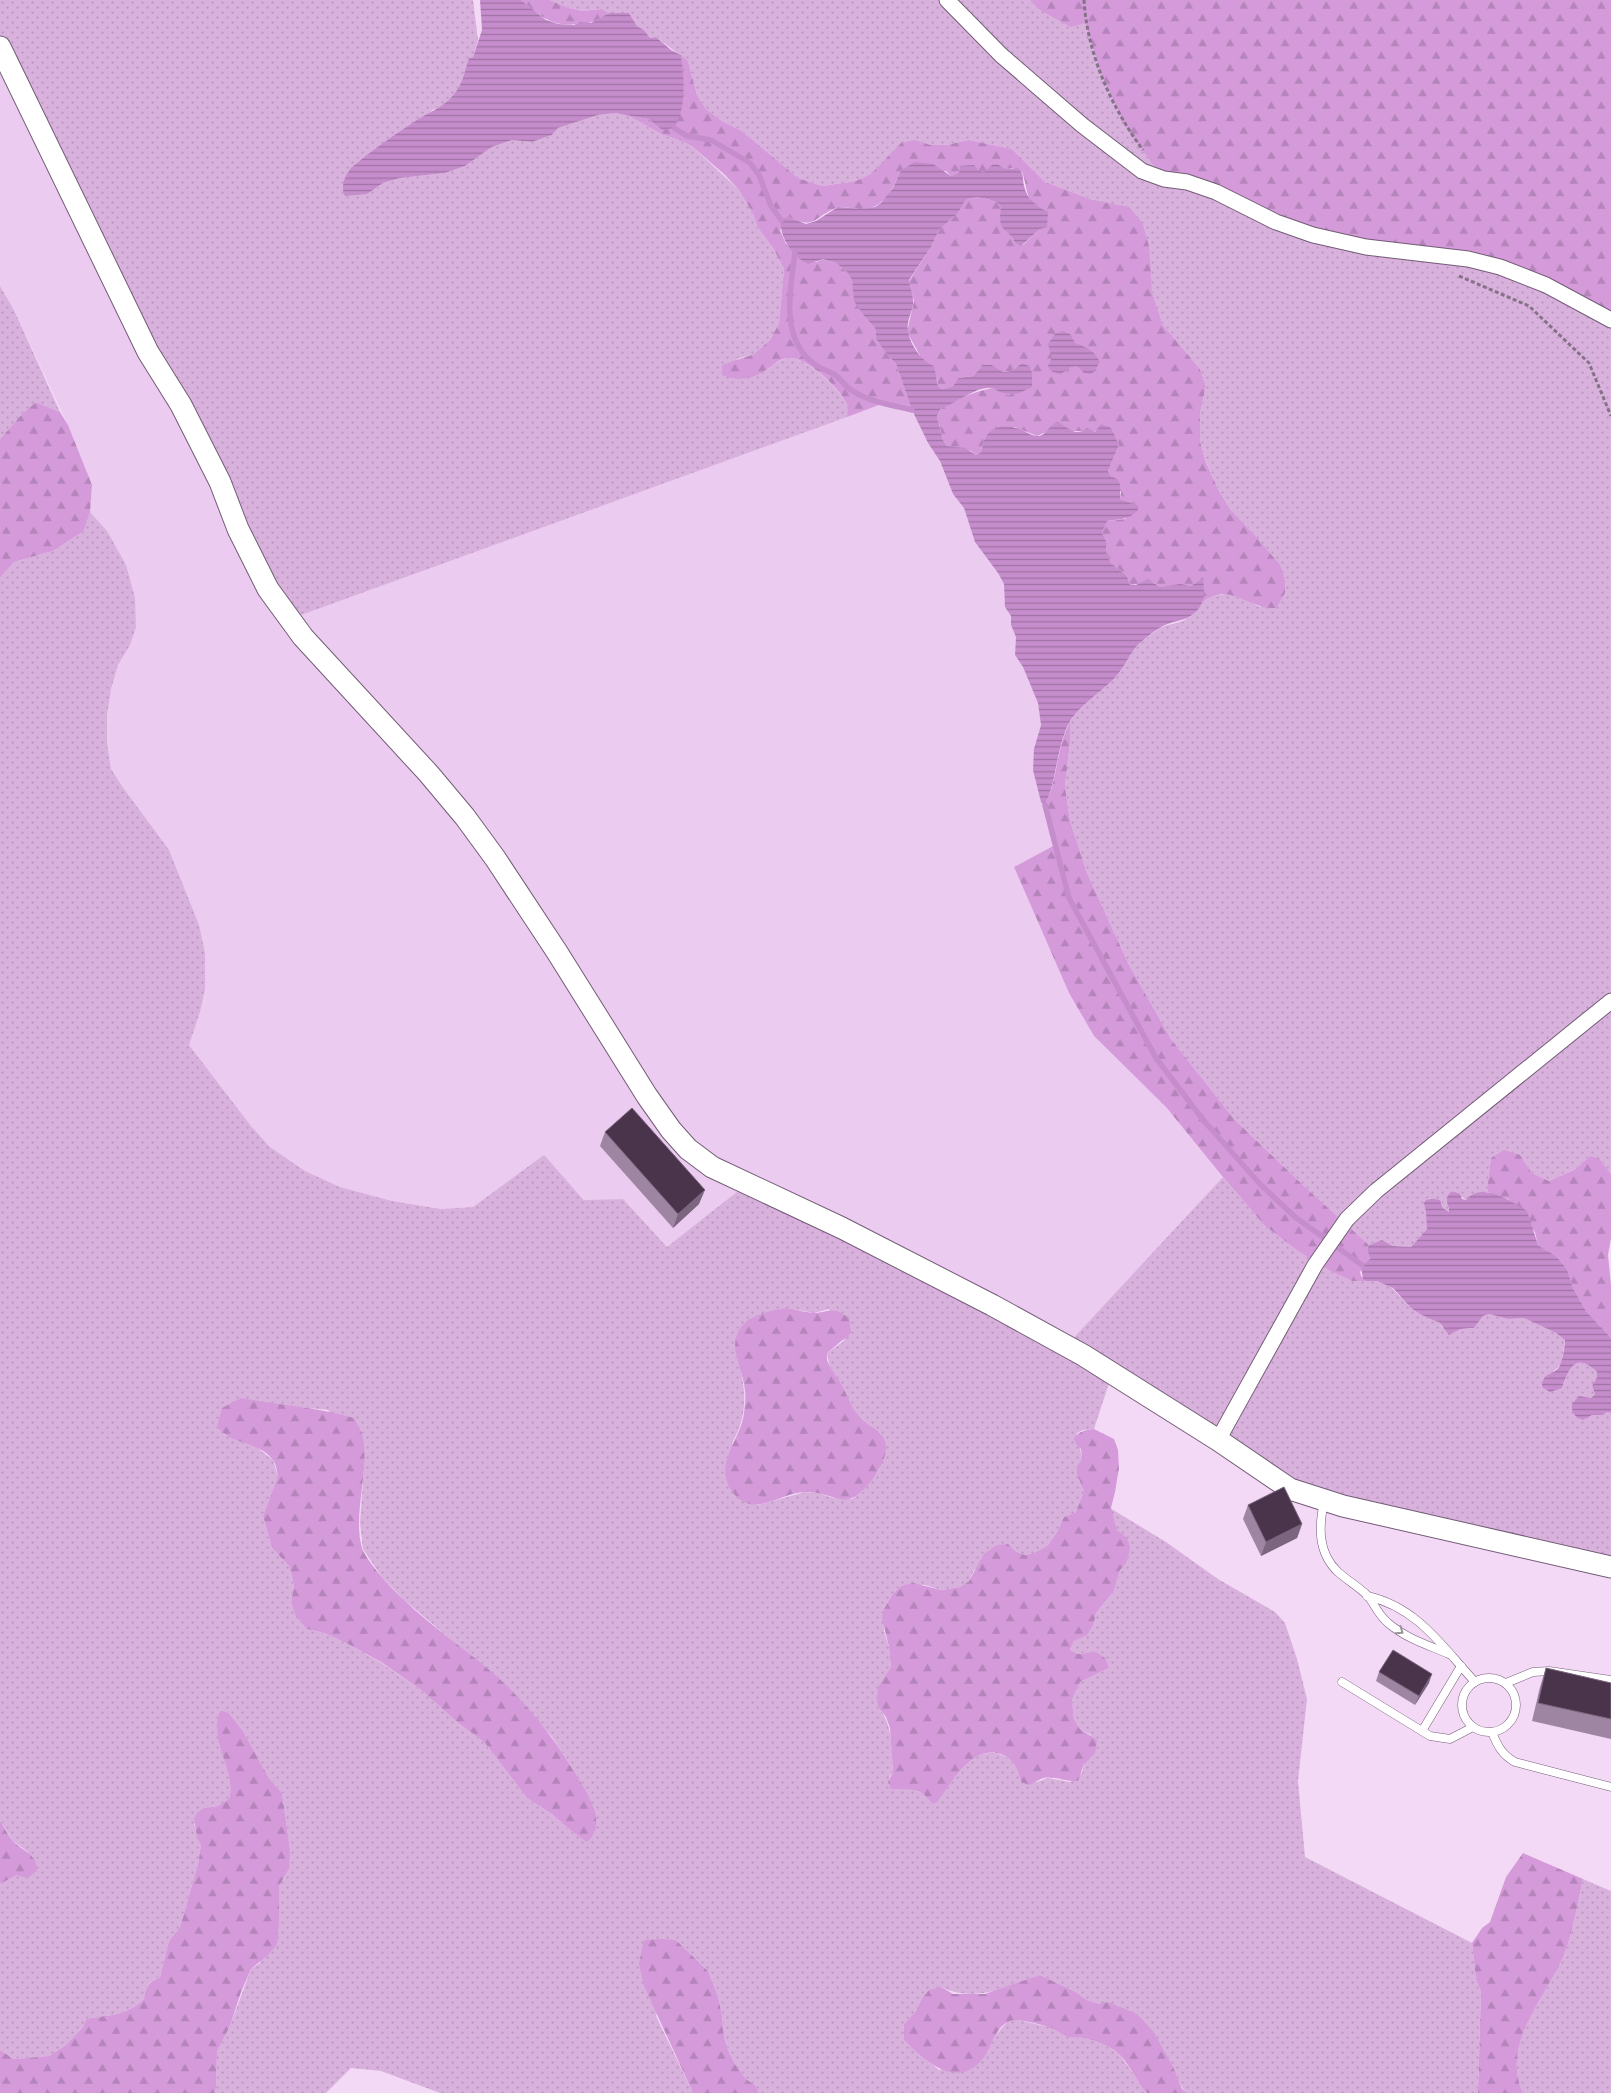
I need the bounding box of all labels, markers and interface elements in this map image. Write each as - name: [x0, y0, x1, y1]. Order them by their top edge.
- one-way arrow: [1394, 1625, 1404, 1634]

